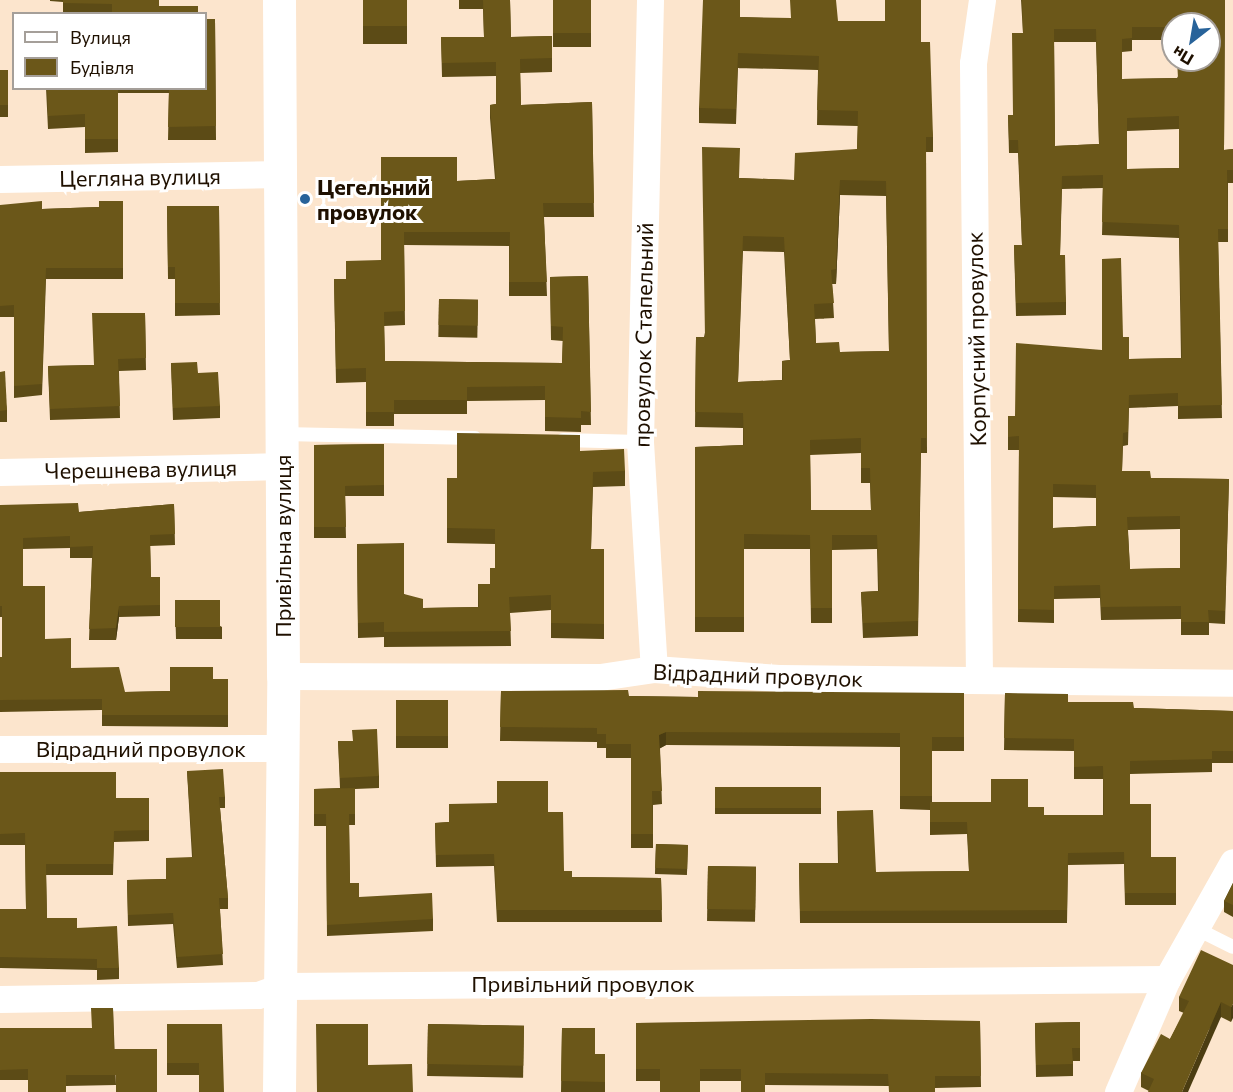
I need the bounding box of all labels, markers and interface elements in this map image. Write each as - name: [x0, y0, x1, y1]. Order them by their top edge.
- legend: [12, 12, 207, 90]
- north arrow: [1161, 12, 1221, 72]
- text: Вулиця: [70, 26, 131, 48]
- text: Пн: [1169, 43, 1196, 70]
- text: Будівля: [70, 56, 134, 78]
- street label: Цегляна вулиця: [59, 162, 221, 192]
- place label: Цегельний провулок: [317, 173, 430, 224]
- marker: Цегельний провулок: [298, 192, 312, 206]
- street label: провулок Стапельний: [628, 222, 658, 448]
- street label: Корпусний провулок: [961, 231, 991, 447]
- street label: Черешнева вулиця: [45, 454, 237, 484]
- street label: Привільна вулиця: [270, 454, 296, 638]
- street label: Відрадний провулок: [652, 658, 864, 692]
- street label: Відрадний провулок: [36, 736, 246, 762]
- street label: Привільний провулок: [471, 971, 695, 997]

